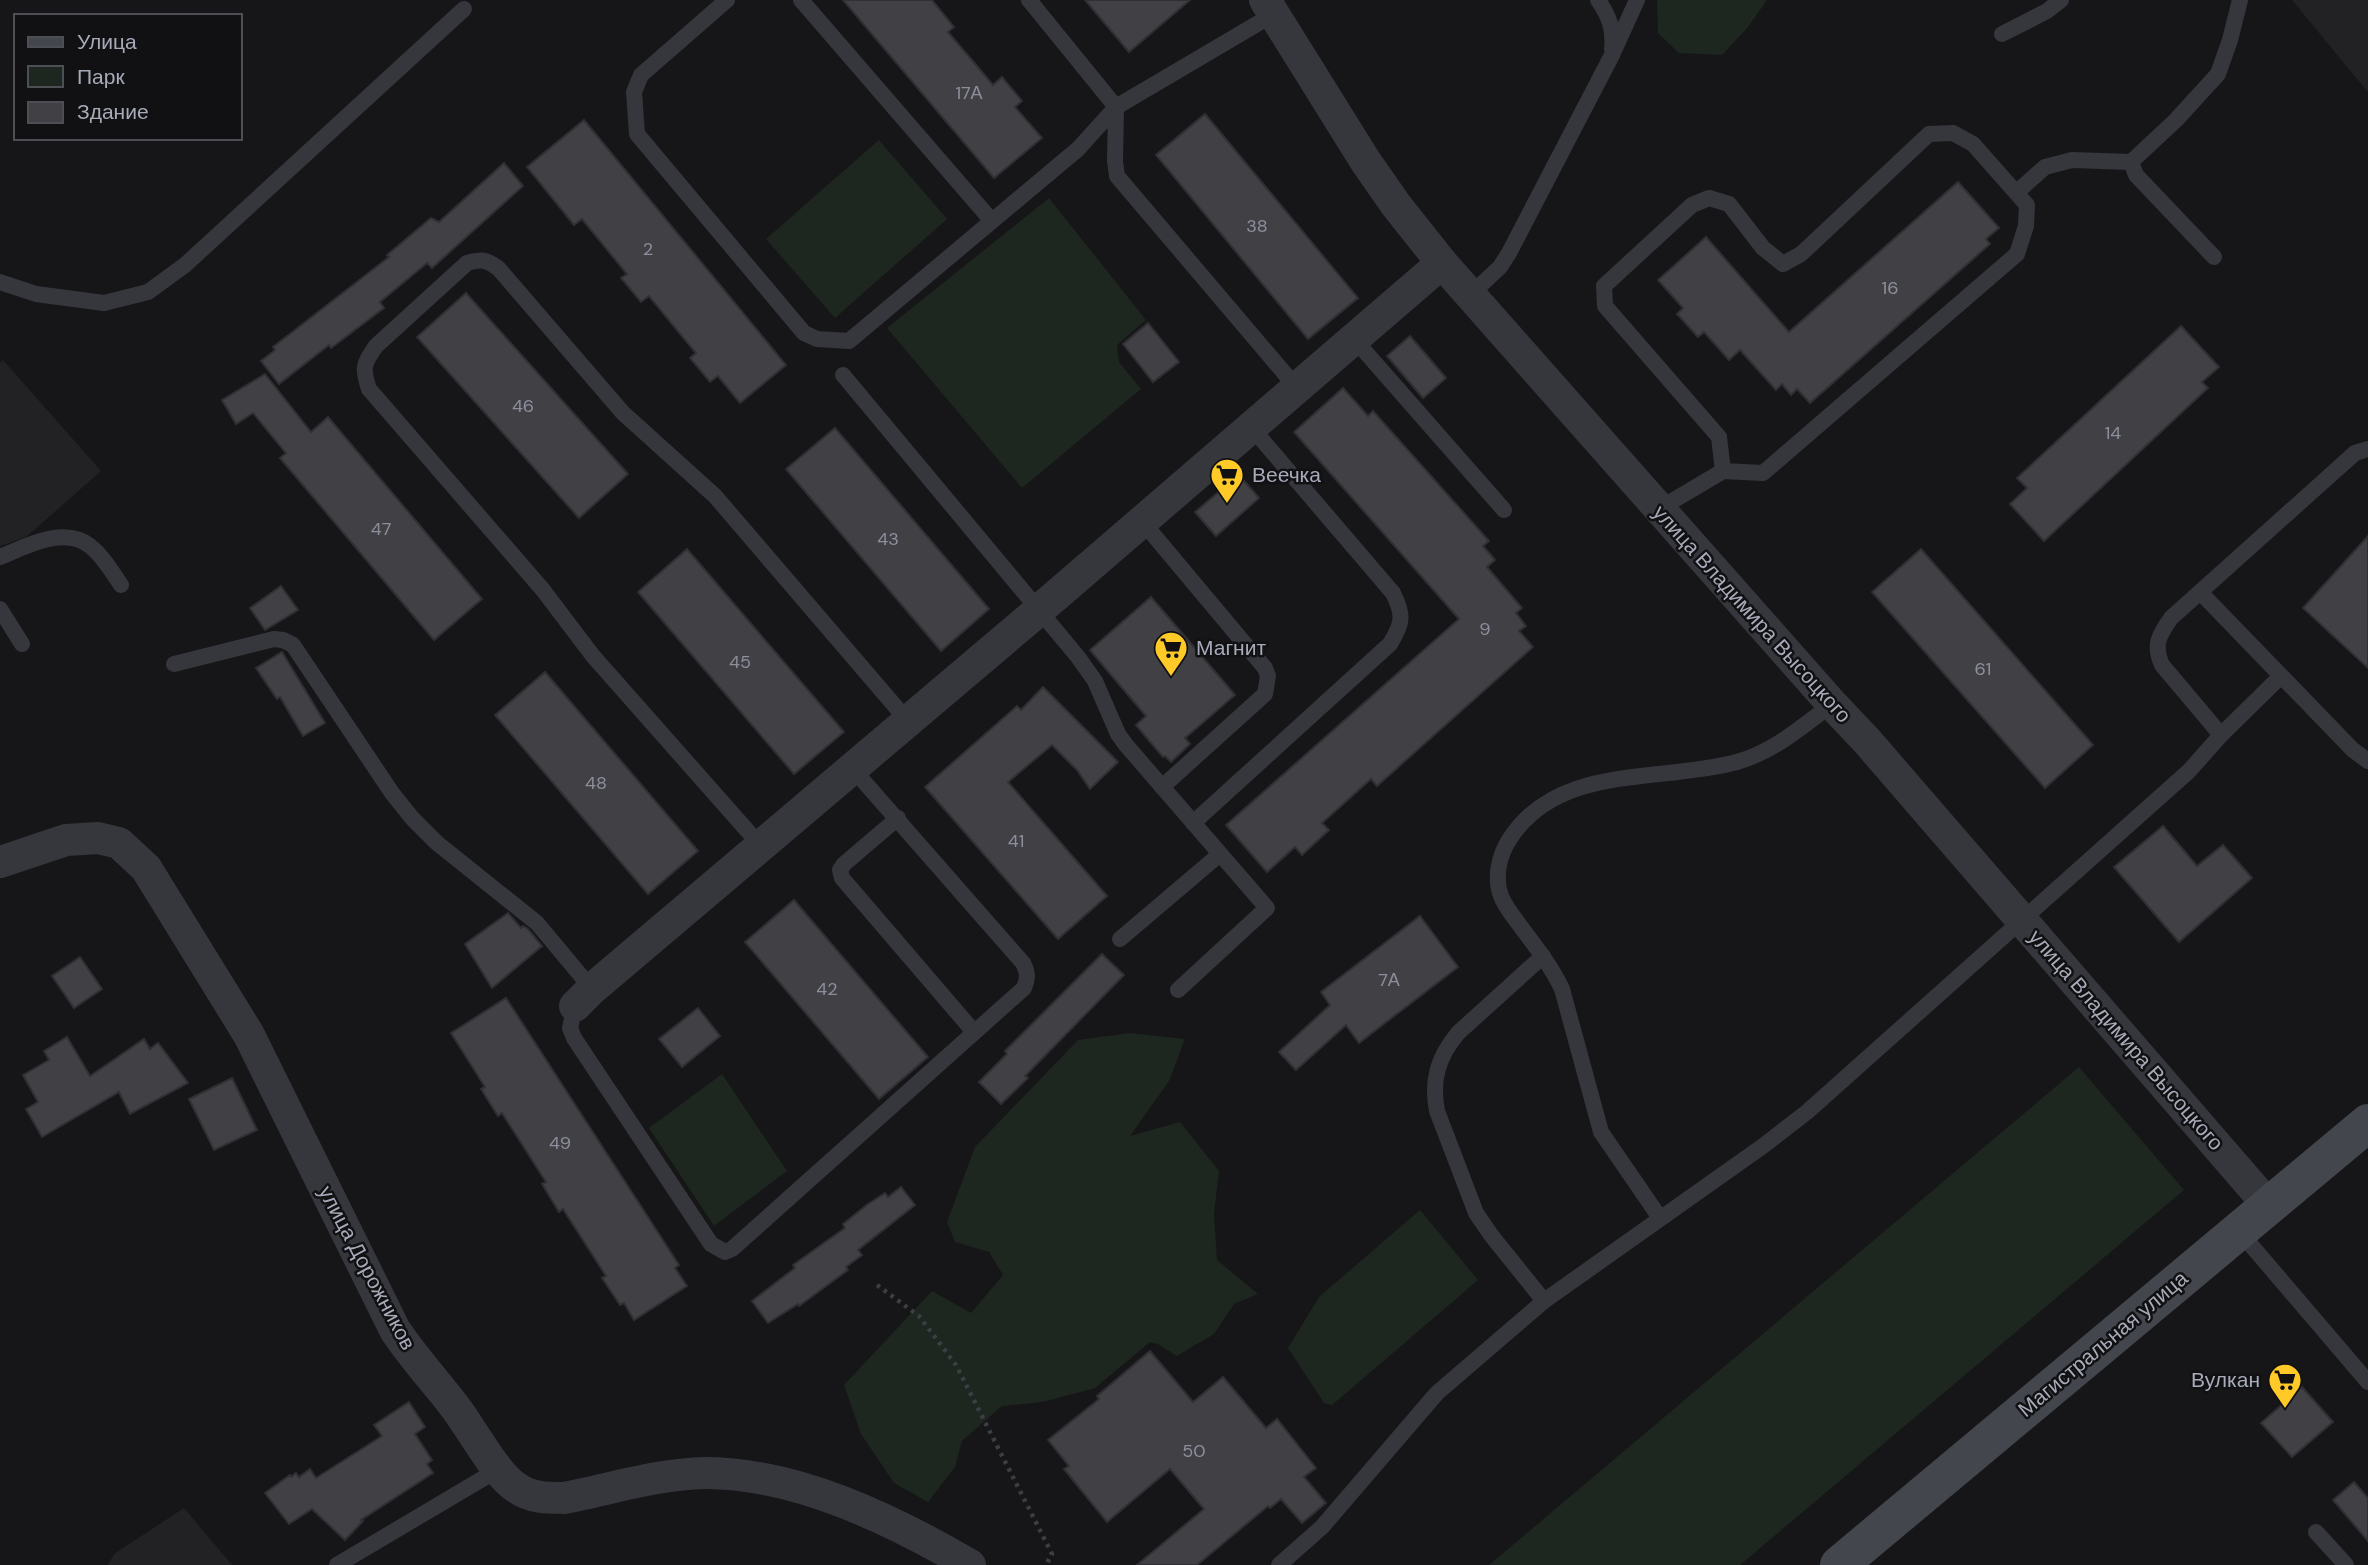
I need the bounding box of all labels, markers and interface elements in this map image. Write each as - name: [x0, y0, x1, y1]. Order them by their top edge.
- legend: [14, 14, 242, 140]
- text: Улица: [77, 28, 137, 56]
- text: Парк: [77, 63, 125, 91]
- house number: 17А: [955, 81, 983, 105]
- text: Здание: [77, 98, 149, 126]
- house number: 38: [1246, 214, 1268, 238]
- house number: 2: [643, 237, 653, 261]
- house number: 16: [1882, 276, 1898, 300]
- house number: 46: [512, 394, 534, 418]
- house number: 14: [2105, 421, 2121, 445]
- supermarket icon: Веечка: [1208, 456, 1246, 505]
- place label: Веечка: [1252, 461, 1321, 489]
- street label: улица Владимира Высоцкого: [1647, 499, 1857, 729]
- house number: 47: [371, 517, 391, 541]
- house number: 43: [877, 527, 899, 551]
- house number: 9: [1479, 617, 1491, 641]
- supermarket icon: Магнит: [1152, 629, 1190, 678]
- place label: Магнит: [1196, 634, 1266, 662]
- house number: 45: [729, 650, 751, 674]
- house number: 61: [1975, 657, 1991, 681]
- house number: 48: [585, 771, 607, 795]
- house number: 41: [1008, 829, 1024, 853]
- street label: улица Владимира Высоцкого: [2022, 924, 2230, 1156]
- house number: 7А: [1378, 968, 1400, 992]
- house number: 42: [816, 977, 838, 1001]
- house number: 49: [549, 1131, 571, 1155]
- street label: улица Дорожников: [312, 1181, 422, 1355]
- street label: Магистральная улица: [2012, 1264, 2194, 1423]
- supermarket icon: Вулкан: [2266, 1361, 2304, 1410]
- place label: Вулкан: [2191, 1366, 2260, 1394]
- house number: 50: [1182, 1439, 1206, 1463]

